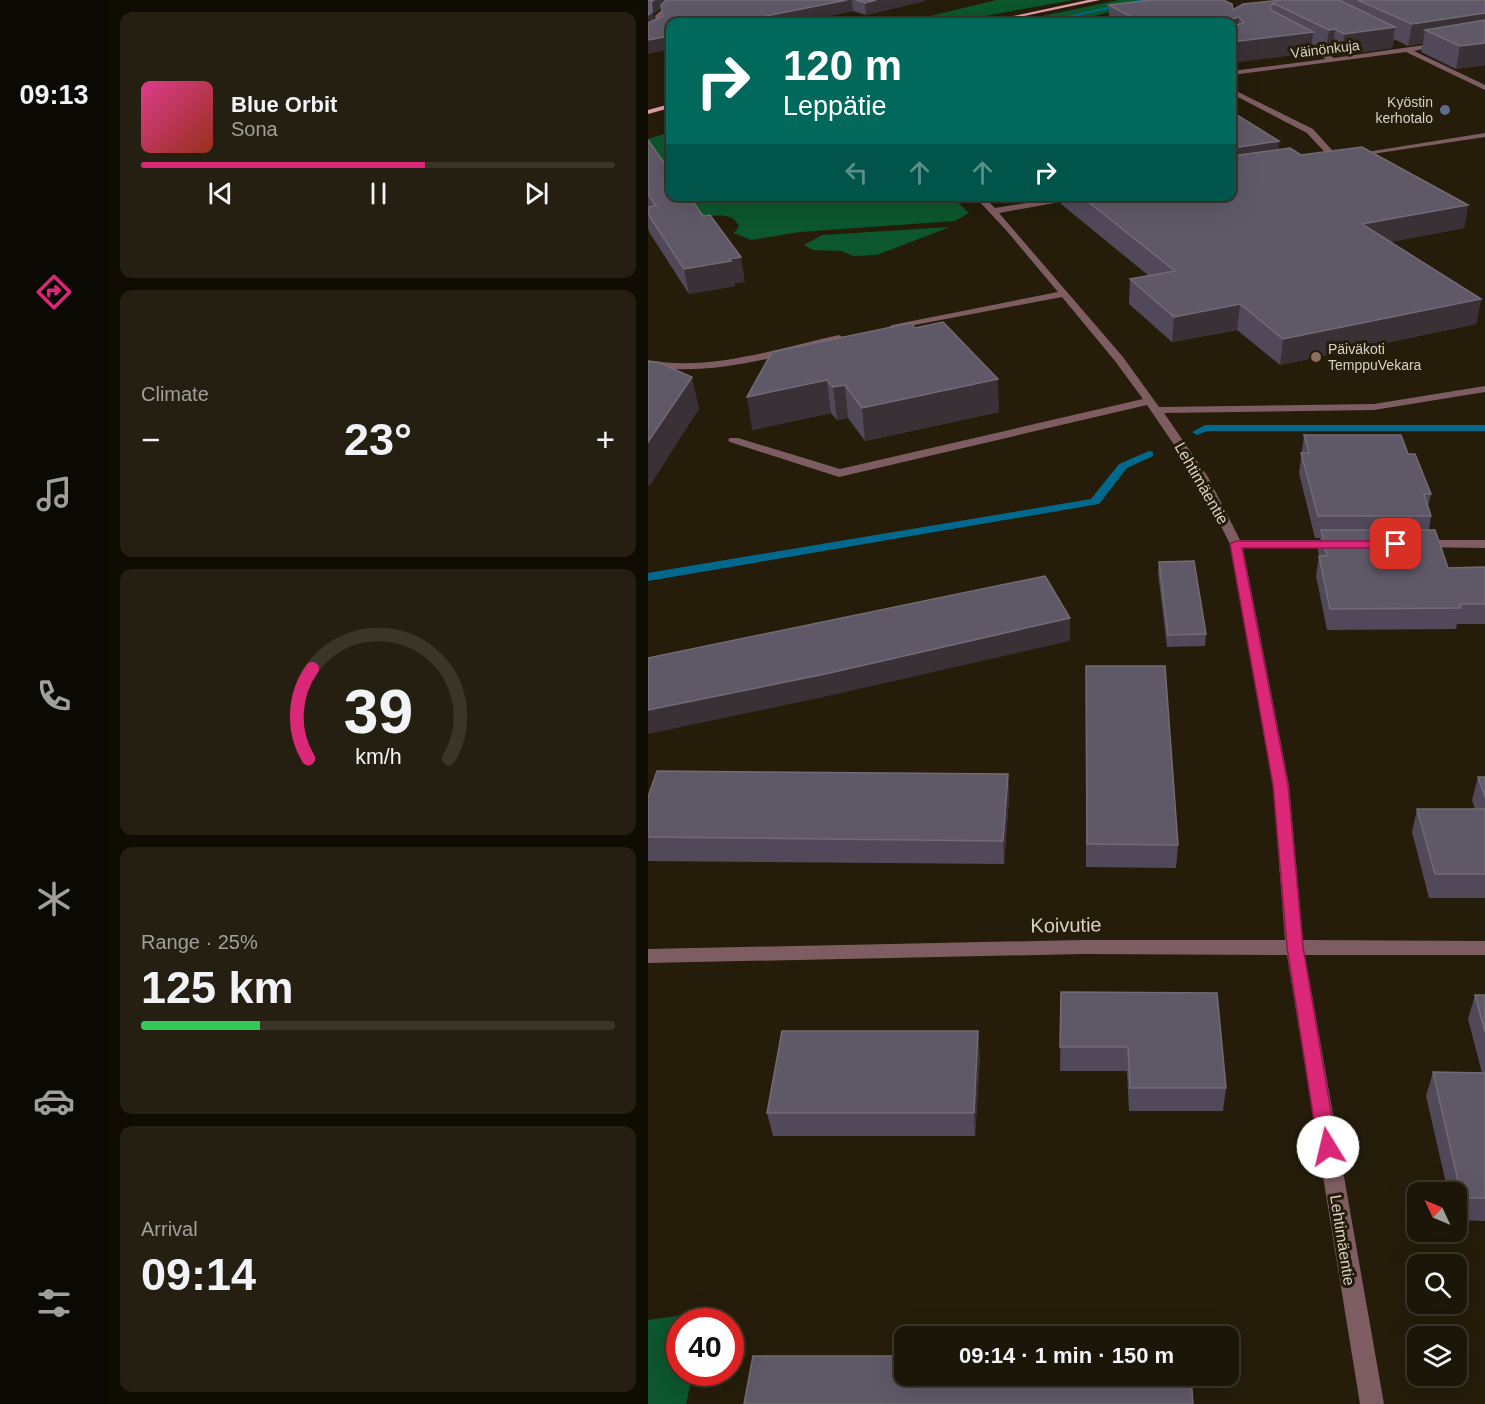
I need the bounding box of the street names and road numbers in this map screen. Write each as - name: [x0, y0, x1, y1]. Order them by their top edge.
- street label: Väinönkuja: [1290, 37, 1361, 61]
- street label: Lehtimäentie: [1171, 439, 1232, 527]
- street label: Koivutie: [1030, 913, 1102, 937]
- street label: Lehtimäentie: [1327, 1194, 1358, 1287]

